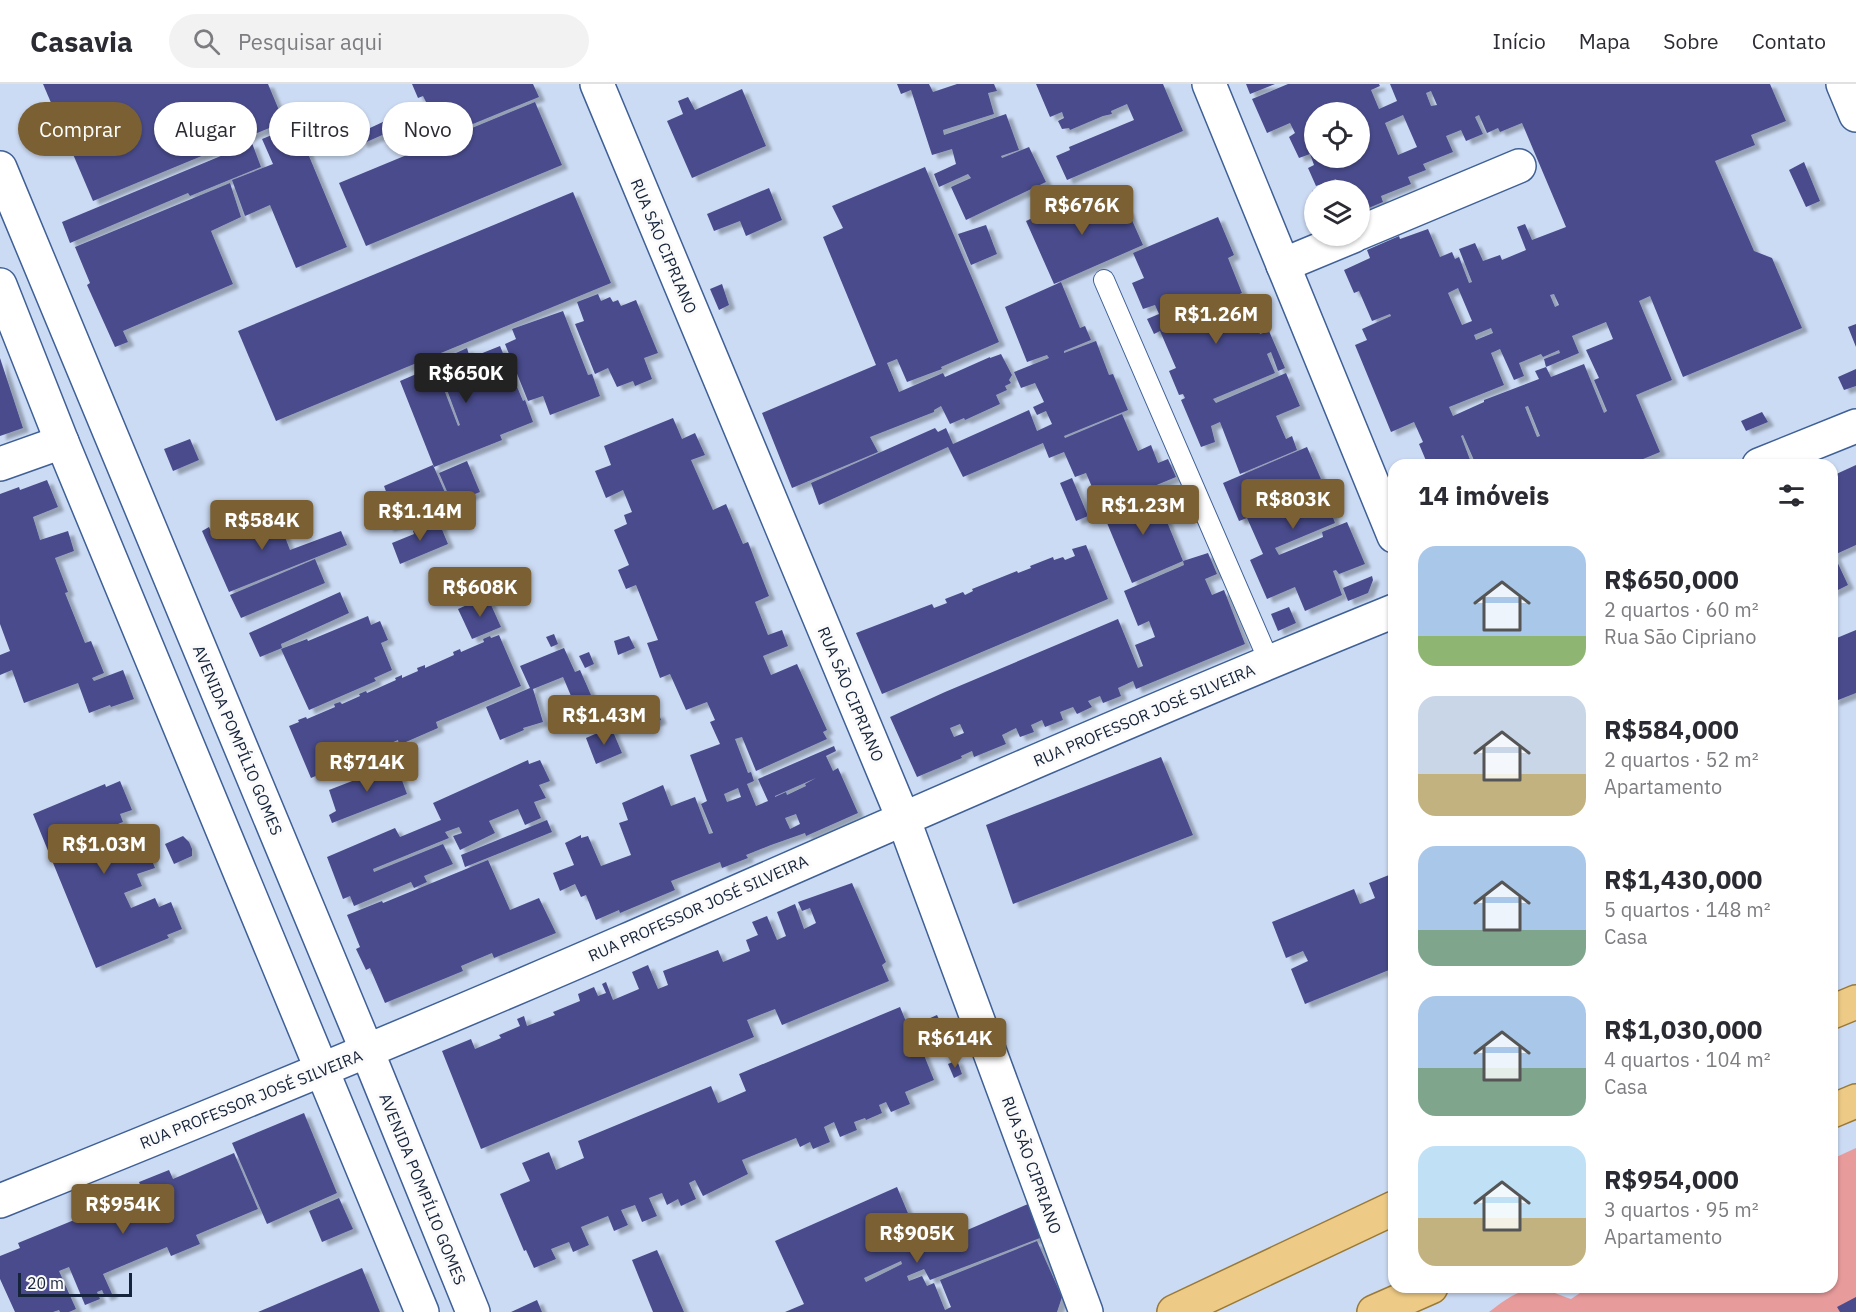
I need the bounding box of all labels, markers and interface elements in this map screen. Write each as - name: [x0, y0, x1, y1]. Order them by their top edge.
- search box: [169, 14, 589, 68]
- text: Casavia: [30, 23, 133, 60]
- icon: search: [190, 25, 223, 58]
- text: Pesquisar aqui: [238, 27, 383, 56]
- text: Início: [1493, 27, 1546, 55]
- text: Mapa: [1579, 27, 1630, 55]
- text: Sobre: [1663, 27, 1719, 55]
- text: Contato: [1752, 27, 1826, 55]
- chip: Comprar: [18, 102, 142, 156]
- chip: Alugar: [154, 102, 257, 156]
- chip: Filtros: [269, 102, 370, 156]
- chip: Novo: [382, 102, 473, 156]
- map controls: [1304, 102, 1370, 246]
- button: locate: [1304, 102, 1370, 168]
- street label: RUA SÃO CIPRIANO: [627, 175, 701, 317]
- button: layers: [1304, 180, 1370, 246]
- pin: R$676K: [1033, 185, 1131, 236]
- text: R$676K: [1044, 191, 1120, 218]
- pin: R$1.26M: [1161, 294, 1271, 345]
- text: R$1.26M: [1174, 300, 1258, 327]
- pin: R$650K: [417, 353, 515, 404]
- text: R$650K: [428, 359, 504, 386]
- text: 14 imóveis: [1418, 478, 1549, 512]
- pin: R$803K: [1244, 479, 1342, 530]
- icon: filters: [1775, 479, 1808, 512]
- pin: R$1.23M: [1088, 485, 1198, 536]
- text: R$803K: [1255, 485, 1331, 512]
- pin: R$1.14M: [365, 491, 475, 542]
- text: R$1.23M: [1101, 491, 1185, 518]
- text: R$1.14M: [378, 497, 462, 524]
- pin: R$584K: [213, 500, 311, 551]
- text: R$584K: [224, 506, 300, 533]
- text: R$650,000: [1604, 562, 1739, 596]
- pin: R$608K: [431, 567, 529, 618]
- icon: home: [1466, 570, 1538, 642]
- text: R$608K: [442, 573, 518, 600]
- text: 2 quartos · 60 m²: [1604, 596, 1759, 623]
- street label: RUA SÃO CIPRIANO: [814, 623, 888, 765]
- text: Rua São Cipriano: [1604, 623, 1756, 650]
- street label: AVENIDA POMPÍLIO GOMES: [189, 642, 288, 838]
- street label: RUA PROFESSOR JOSÉ SILVEIRA: [1030, 658, 1258, 771]
- pin: R$1.43M: [549, 695, 659, 746]
- text: R$1.43M: [562, 701, 646, 728]
- text: R$584,000: [1604, 712, 1739, 746]
- icon: home: [1466, 720, 1538, 792]
- pin: R$714K: [318, 742, 416, 793]
- text: 2 quartos · 52 m²: [1604, 746, 1759, 773]
- text: R$714K: [329, 748, 405, 775]
- text: Apartamento: [1604, 773, 1722, 800]
- pin: R$1.03M: [49, 824, 159, 875]
- text: R$1.03M: [62, 830, 146, 857]
- street label: RUA PROFESSOR JOSÉ SILVEIRA: [585, 849, 811, 966]
- text: R$1,430,000: [1604, 862, 1762, 896]
- icon: home: [1466, 870, 1538, 942]
- text: 5 quartos · 148 m²: [1604, 896, 1771, 923]
- text: Casa: [1604, 923, 1648, 950]
- text: R$1,030,000: [1604, 1012, 1762, 1046]
- pin: R$614K: [906, 1018, 1004, 1069]
- icon: home: [1466, 1020, 1538, 1092]
- text: R$614K: [917, 1024, 993, 1051]
- street label: RUA PROFESSOR JOSÉ SILVEIRA: [136, 1044, 365, 1153]
- text: 4 quartos · 104 m²: [1604, 1046, 1771, 1073]
- text: Casa: [1604, 1073, 1648, 1100]
- street label: AVENIDA POMPÍLIO GOMES: [375, 1090, 472, 1288]
- street label: RUA SÃO CIPRIANO: [998, 1094, 1066, 1236]
- text: R$954,000: [1604, 1162, 1739, 1196]
- icon: home: [1466, 1170, 1538, 1242]
- pin: R$954K: [74, 1184, 172, 1235]
- text: R$954K: [85, 1190, 161, 1217]
- text: 3 quartos · 95 m²: [1604, 1196, 1759, 1223]
- pin: R$905K: [868, 1213, 966, 1264]
- text: R$905K: [879, 1219, 955, 1246]
- text: Apartamento: [1604, 1223, 1722, 1250]
- scale bar: [18, 1270, 132, 1298]
- text: 20 m: [27, 1273, 64, 1293]

